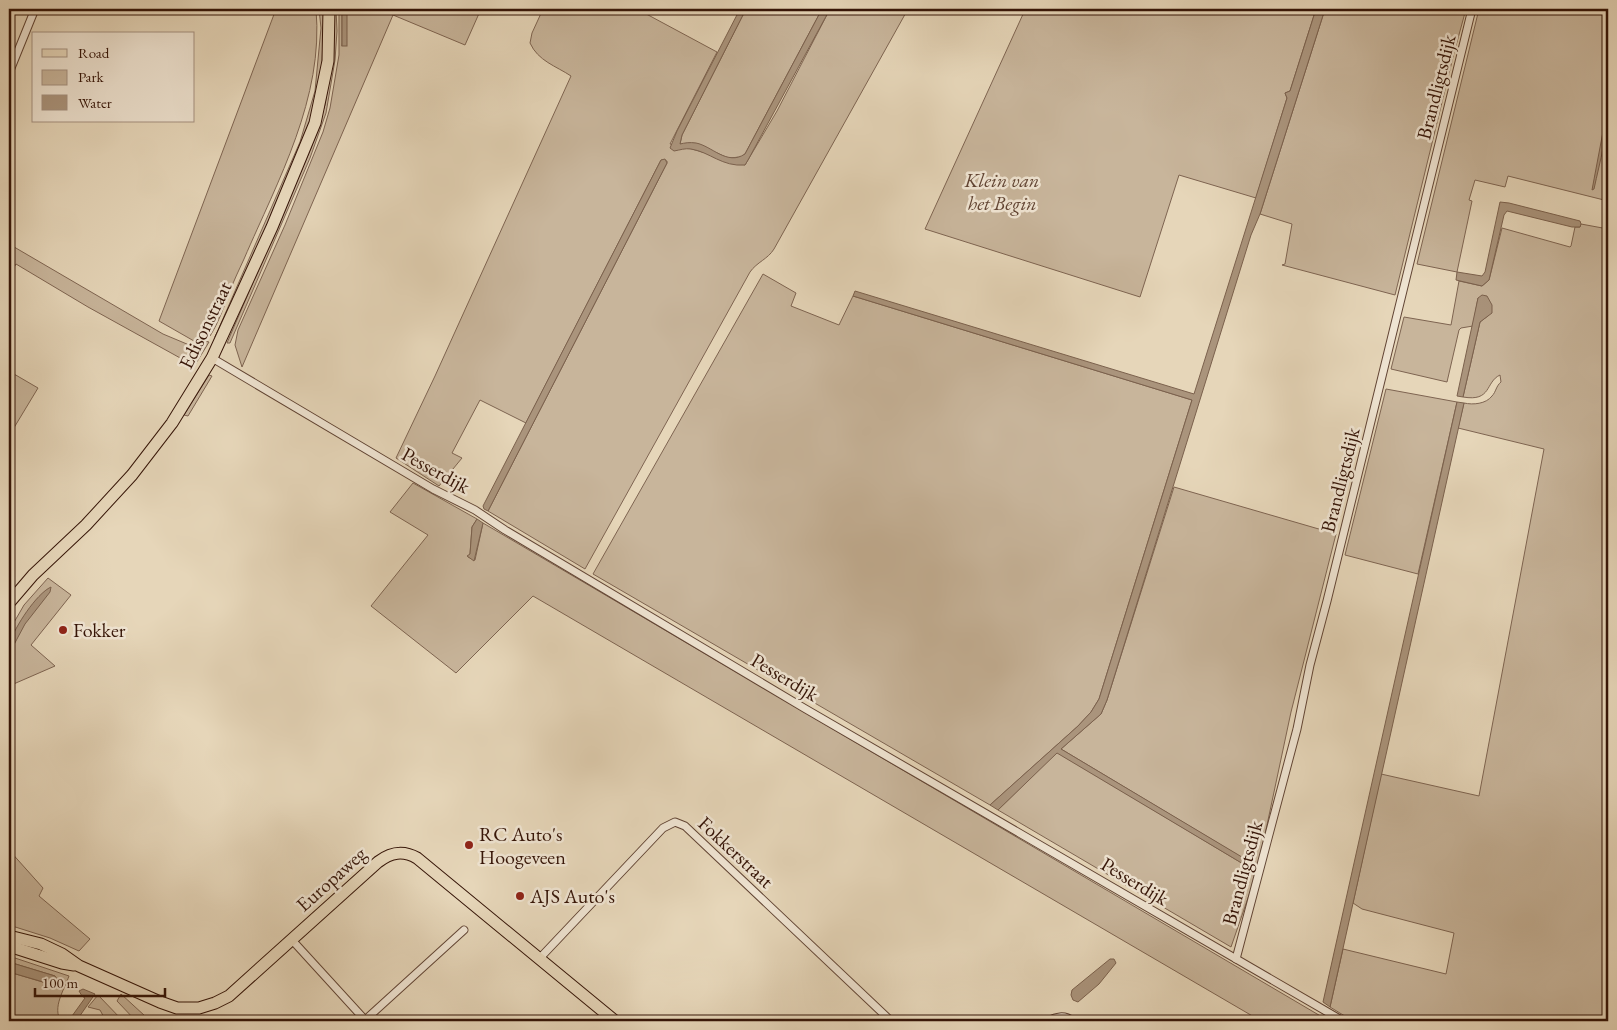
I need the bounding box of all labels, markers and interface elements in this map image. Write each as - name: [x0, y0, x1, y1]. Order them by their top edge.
- street label: Brandligtsdijk: [1410, 31, 1462, 142]
- legend: [32, 32, 195, 122]
- text: Road: [78, 43, 110, 62]
- text: Park: [78, 67, 105, 86]
- text: Water: [78, 93, 112, 112]
- park label: Klein van het Begin: [964, 167, 1039, 216]
- street label: Edisonstraat: [173, 276, 238, 373]
- street label: Brandligtsdijk: [1314, 424, 1366, 535]
- street label: Pesserdijk: [397, 441, 475, 500]
- place label: Fokker: [73, 617, 126, 643]
- marker: Fokker: [57, 624, 69, 636]
- street label: Pesserdijk: [747, 647, 824, 708]
- street label: Fokkerstraat: [693, 810, 780, 894]
- street label: Brandligtsdijk: [1216, 817, 1269, 928]
- place label: RC Auto's Hoogeveen: [479, 821, 566, 870]
- marker: RC Auto's Hoogeveen: [463, 839, 475, 851]
- street label: Europaweg: [290, 840, 372, 917]
- street label: Pesserdijk: [1097, 851, 1174, 912]
- place label: AJS Auto's: [529, 883, 615, 909]
- marker: AJS Auto's: [514, 890, 526, 902]
- scale bar: [35, 965, 165, 997]
- text: 100 m: [42, 973, 79, 992]

